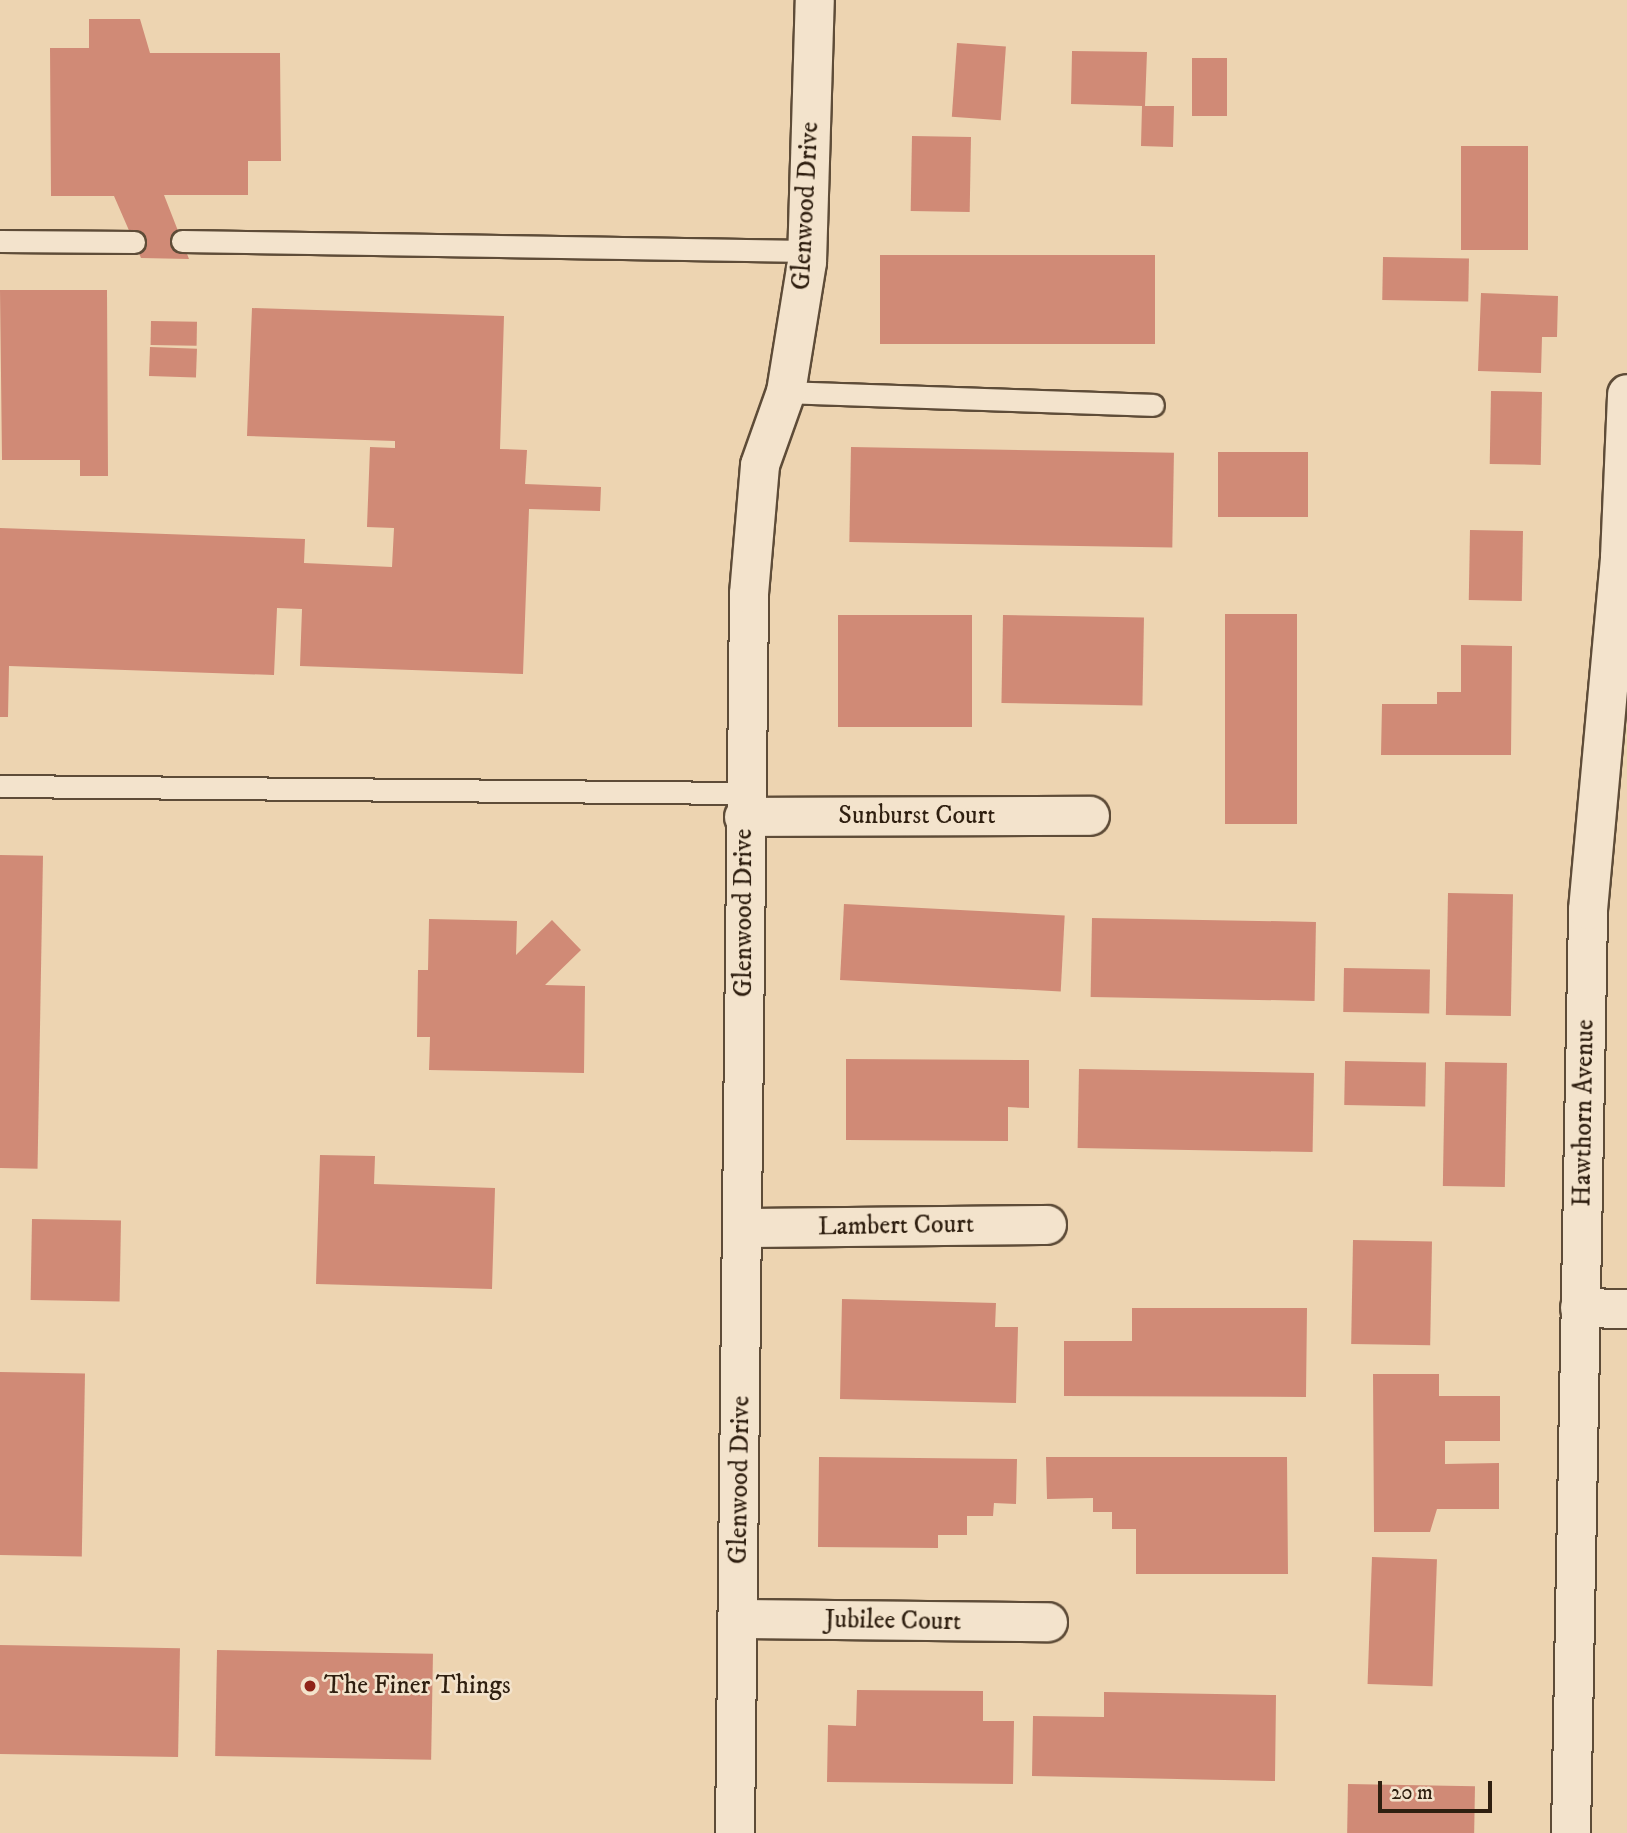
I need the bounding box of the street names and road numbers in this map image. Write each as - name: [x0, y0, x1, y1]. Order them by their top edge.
- street label: Glenwood Drive: [786, 121, 826, 291]
- street label: Sunburst Court: [838, 800, 996, 832]
- street label: Glenwood Drive: [728, 829, 760, 997]
- street label: Hawthorn Avenue: [1567, 1019, 1601, 1207]
- street label: Lambert Court: [818, 1209, 974, 1243]
- street label: Glenwood Drive: [723, 1396, 757, 1564]
- street label: Jubilee Court: [824, 1604, 962, 1638]

